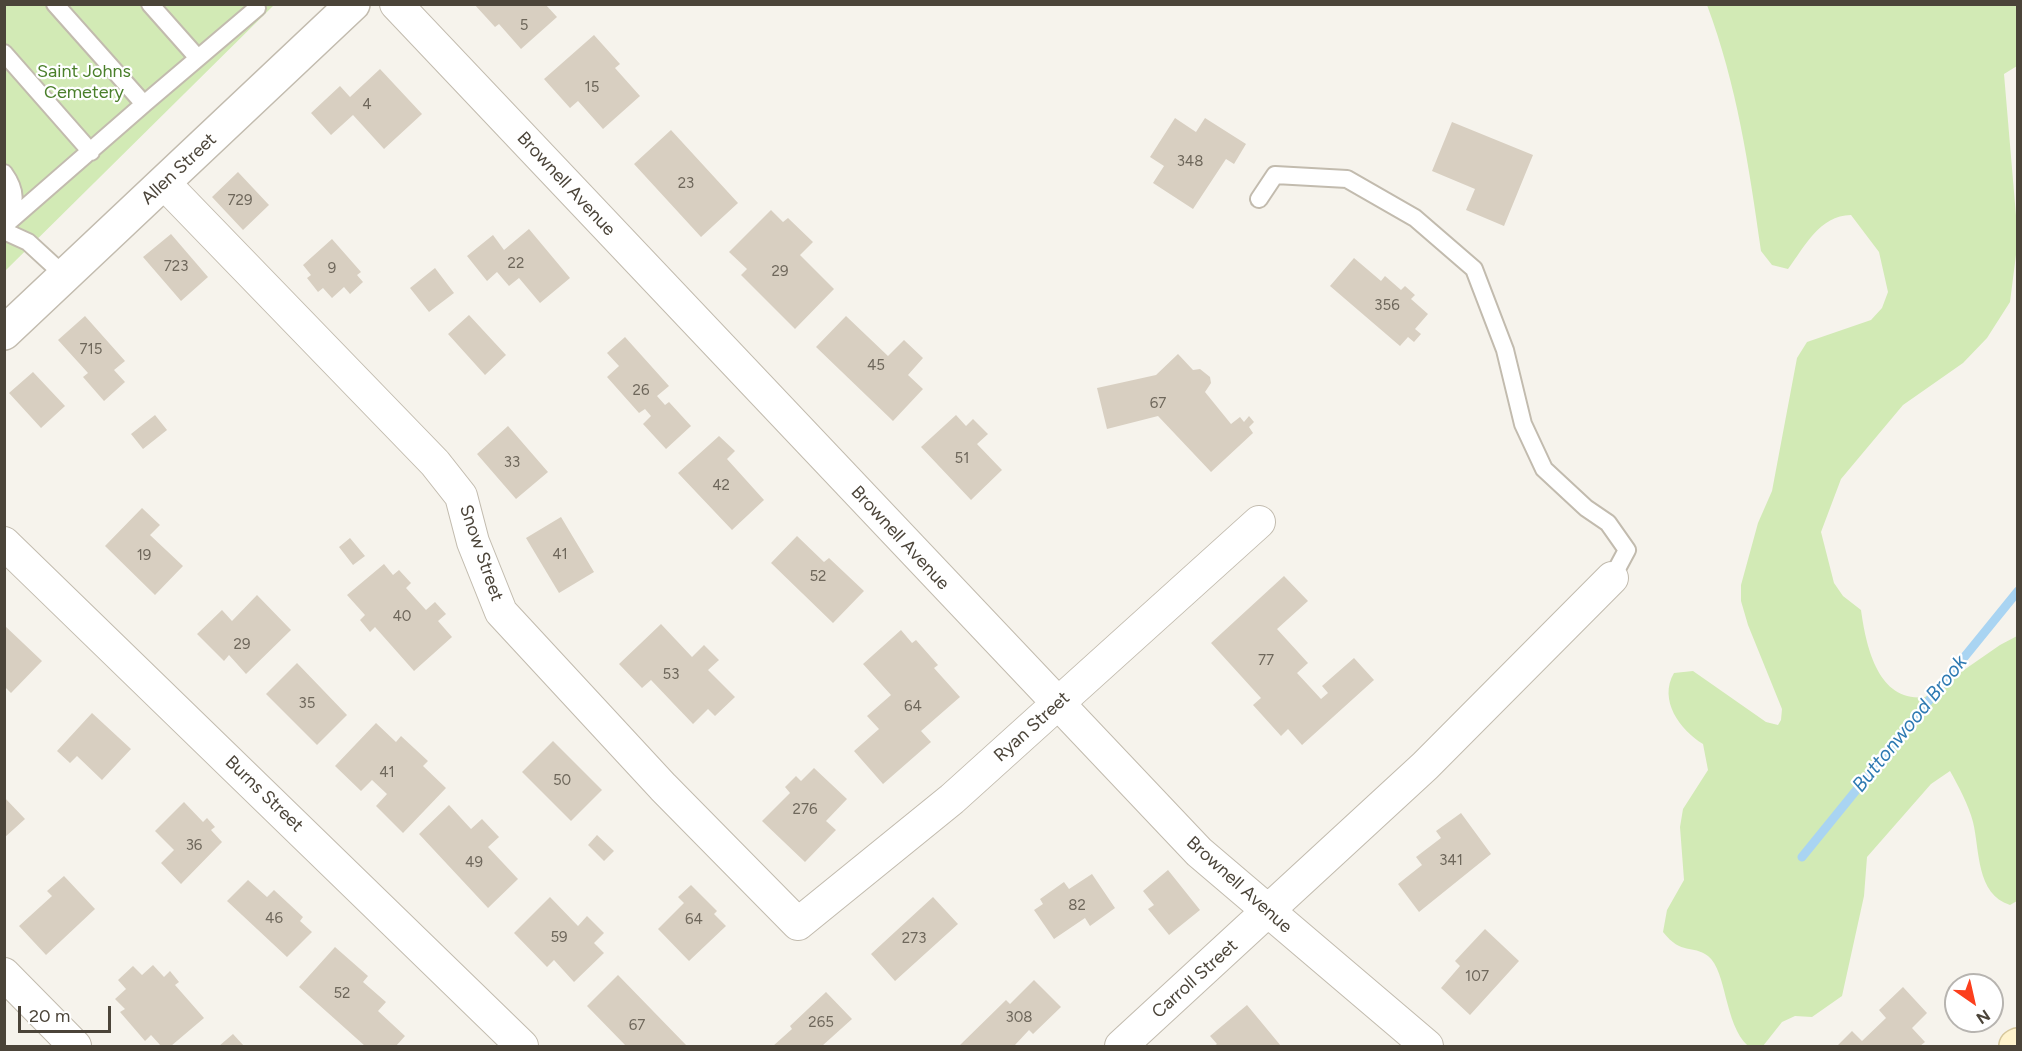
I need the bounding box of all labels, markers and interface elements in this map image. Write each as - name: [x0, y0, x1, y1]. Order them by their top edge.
- house number: 5: [520, 17, 528, 35]
- park label: Saint Johns Cemetery: [37, 61, 131, 104]
- house number: 15: [585, 79, 599, 97]
- house number: 4: [362, 96, 372, 114]
- street label: Brownell Avenue: [512, 127, 620, 241]
- street label: Allen Street: [137, 129, 221, 209]
- house number: 348: [1177, 153, 1203, 171]
- house number: 23: [678, 175, 694, 193]
- house number: 729: [228, 192, 252, 210]
- house number: 22: [508, 255, 524, 273]
- house number: 723: [164, 258, 188, 276]
- house number: 9: [328, 260, 336, 278]
- house number: 29: [772, 263, 788, 281]
- house number: 356: [1374, 297, 1400, 315]
- house number: 715: [80, 341, 102, 359]
- house number: 45: [867, 357, 885, 375]
- house number: 26: [633, 382, 649, 400]
- house number: 67: [1150, 395, 1166, 413]
- house number: 51: [955, 450, 969, 468]
- house number: 33: [504, 454, 520, 472]
- house number: 42: [712, 477, 730, 495]
- street label: Brownell Avenue: [846, 481, 954, 595]
- street label: Snow Street: [454, 502, 508, 604]
- house number: 41: [552, 546, 568, 564]
- house number: 19: [137, 547, 151, 565]
- house number: 52: [809, 568, 827, 586]
- house number: 40: [393, 608, 411, 626]
- house number: 29: [234, 636, 250, 654]
- water label: Buttonwood Brook: [1848, 651, 1972, 797]
- house number: 77: [1258, 652, 1274, 670]
- house number: 53: [663, 666, 679, 684]
- street label: Ryan Street: [990, 687, 1074, 767]
- house number: 35: [299, 695, 315, 713]
- house number: 64: [904, 698, 922, 716]
- street label: Burns Street: [220, 751, 308, 837]
- house number: 41: [379, 764, 395, 782]
- house number: 50: [553, 772, 571, 790]
- house number: 276: [793, 801, 817, 819]
- street label: Brownell Avenue: [1182, 832, 1296, 938]
- house number: 36: [186, 837, 202, 855]
- house number: 341: [1439, 852, 1463, 870]
- house number: 49: [465, 854, 483, 872]
- house number: 82: [1068, 897, 1086, 915]
- house number: 46: [265, 910, 283, 928]
- house number: 64: [685, 911, 703, 929]
- house number: 59: [550, 929, 568, 947]
- house number: 273: [902, 930, 926, 948]
- street label: Carroll Street: [1148, 935, 1242, 1023]
- house number: 107: [1465, 968, 1489, 986]
- north arrow: [1944, 973, 2004, 1033]
- house number: 52: [333, 985, 351, 1003]
- scale bar: [21, 994, 114, 1032]
- text: 20 m: [29, 1005, 70, 1027]
- text: N: [1973, 1005, 1994, 1028]
- house number: 308: [1006, 1009, 1032, 1027]
- house number: 265: [808, 1014, 834, 1032]
- house number: 67: [629, 1017, 645, 1035]

